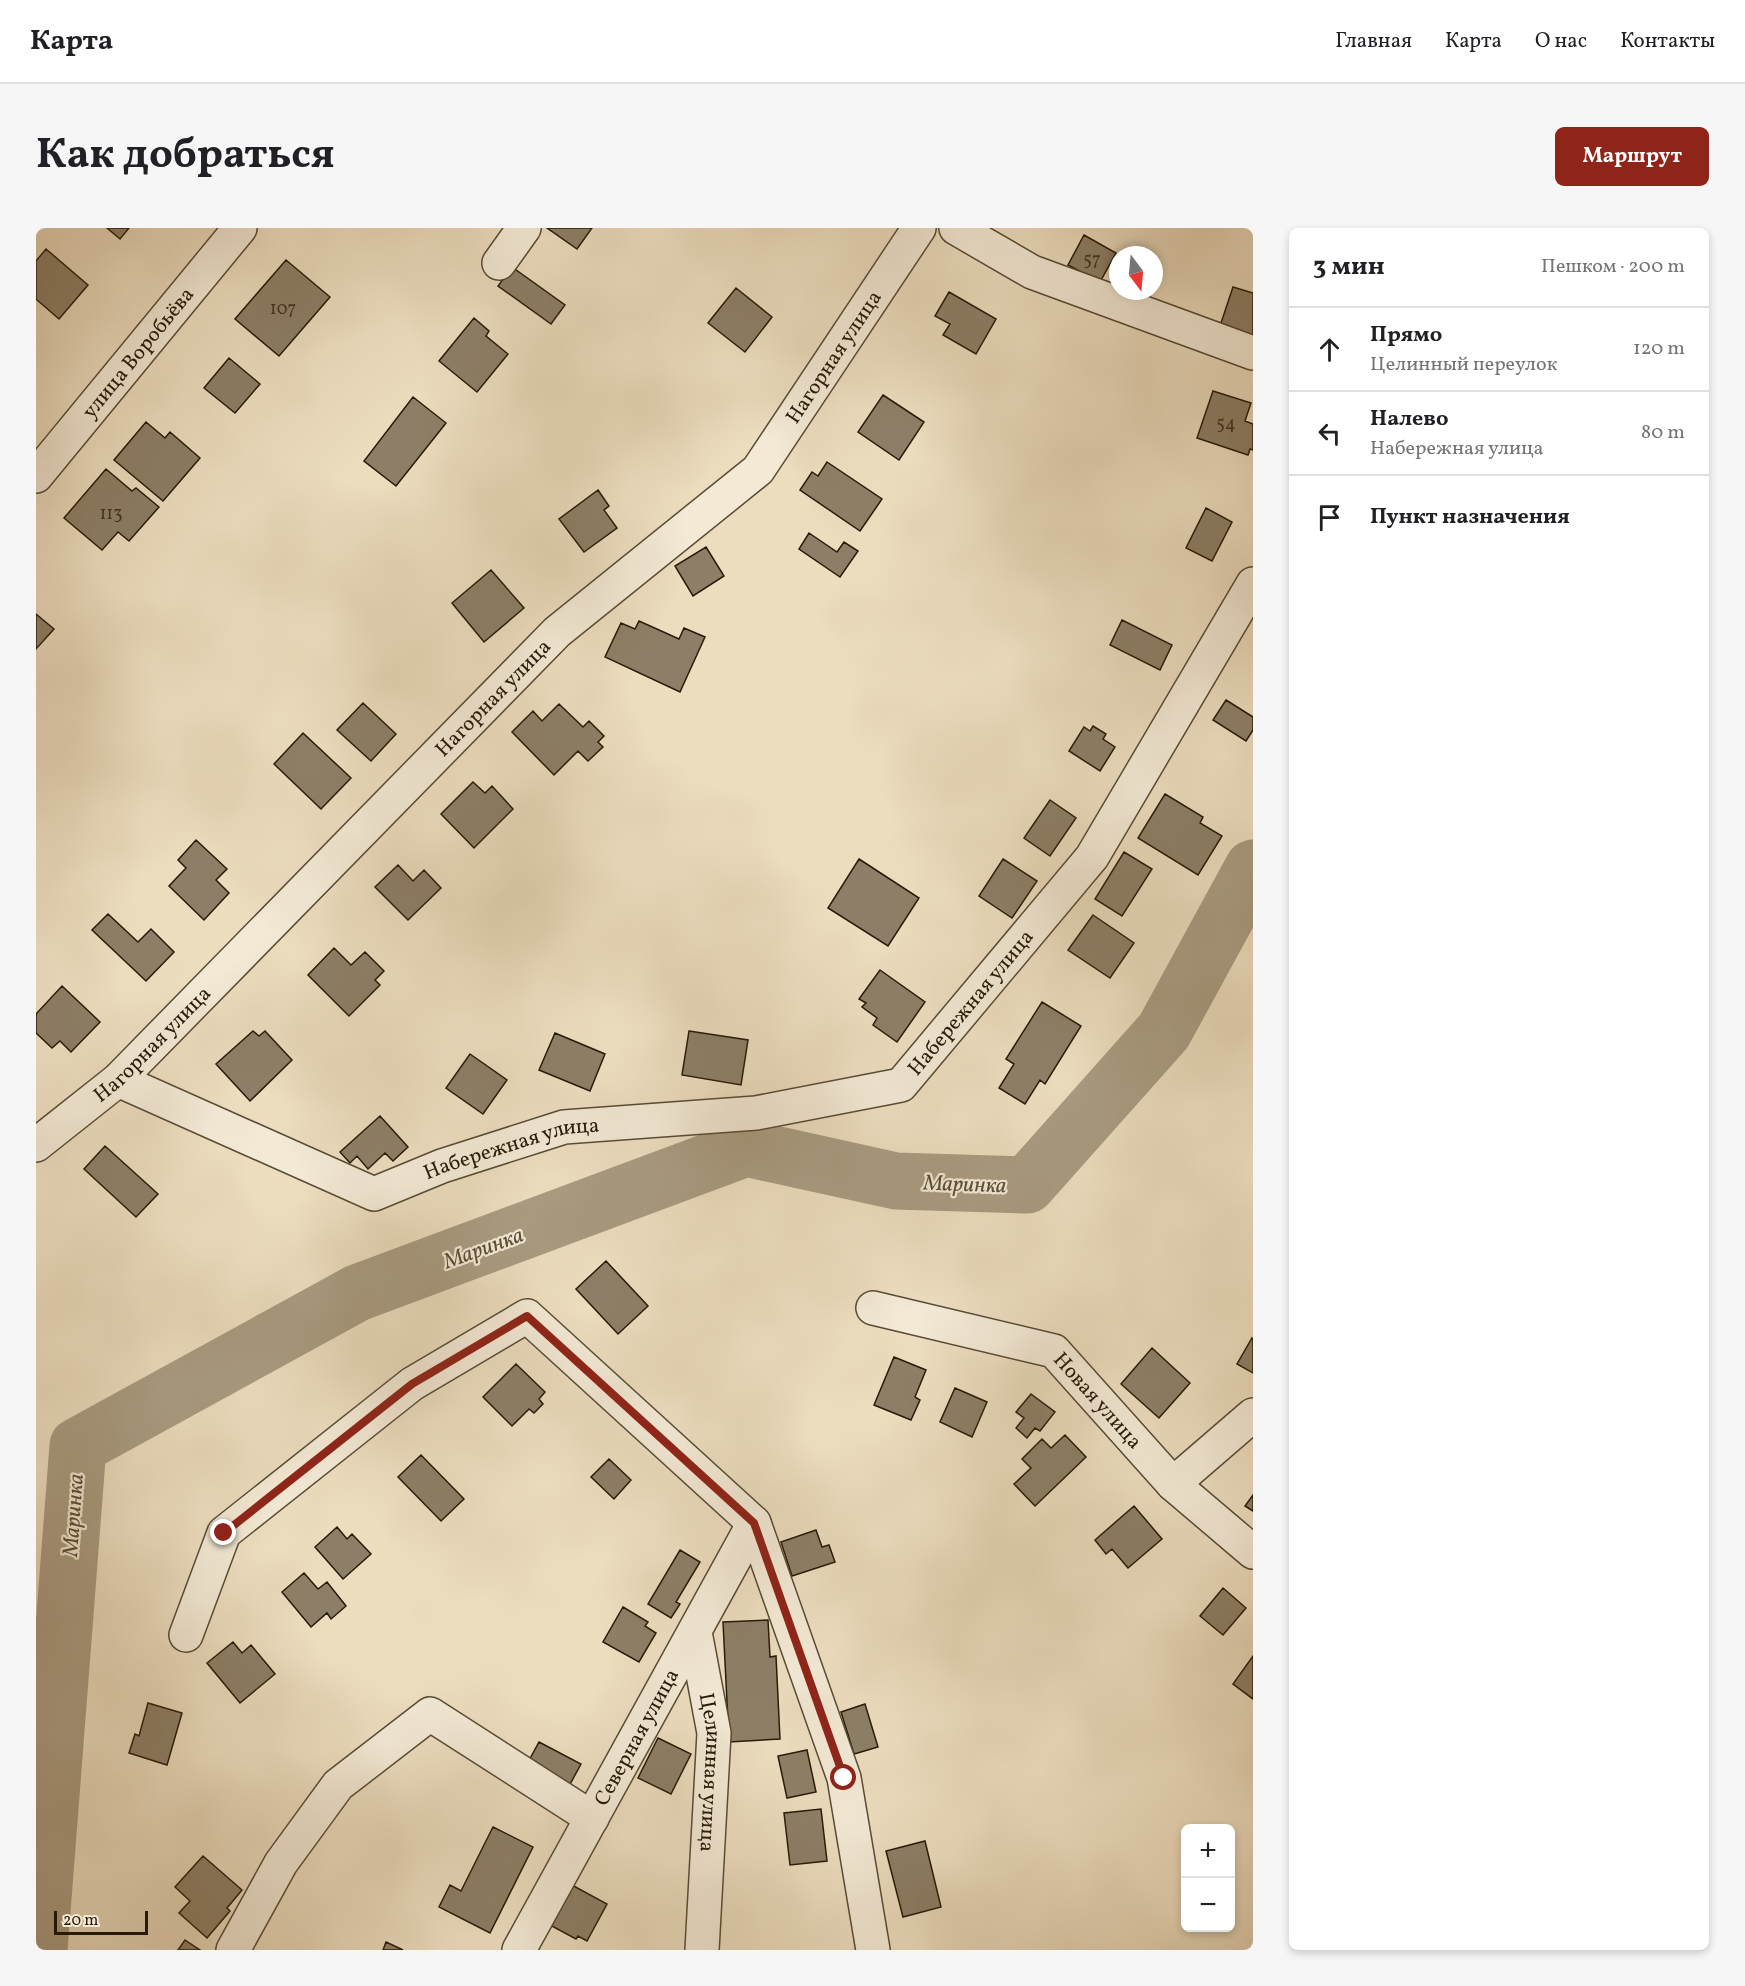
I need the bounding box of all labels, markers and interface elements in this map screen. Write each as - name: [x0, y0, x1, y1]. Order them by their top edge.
- text: Карта: [30, 22, 113, 61]
- text: Главная: [1335, 27, 1412, 56]
- text: Карта: [1445, 27, 1502, 56]
- text: О нас: [1535, 27, 1587, 56]
- text: Контакты: [1620, 27, 1715, 56]
- text: Как добраться: [36, 127, 335, 186]
- button: Маршрут: [1555, 127, 1709, 186]
- north arrow: [1109, 246, 1163, 300]
- house number: 57: [1083, 248, 1101, 273]
- text: 3 мин: [1313, 249, 1385, 285]
- text: Пешком · 200 m: [1541, 253, 1685, 281]
- street label: улица Воробьёва: [76, 281, 202, 425]
- street label: Нагорная улица: [780, 285, 890, 430]
- house number: 107: [270, 297, 296, 322]
- text: Прямо: [1370, 320, 1442, 351]
- icon: ahead: [1313, 333, 1346, 366]
- text: 120 m: [1633, 335, 1685, 363]
- text: Целинный переулок: [1370, 351, 1557, 379]
- text: Налево: [1370, 404, 1449, 435]
- house number: 54: [1216, 412, 1236, 437]
- icon: left: [1313, 417, 1346, 450]
- text: 80 m: [1641, 419, 1685, 447]
- text: Набережная улица: [1370, 435, 1544, 463]
- icon: arrive: [1313, 501, 1346, 534]
- house number: 113: [99, 502, 123, 527]
- text: Пункт назначения: [1370, 502, 1570, 533]
- street label: Нагорная улица: [429, 633, 558, 764]
- street label: Набережная улица: [902, 924, 1041, 1082]
- street label: Нагорная улица: [88, 980, 218, 1110]
- street label: Набережная улица: [420, 1111, 600, 1188]
- water label: Маринка: [922, 1169, 1007, 1202]
- water label: Маринка: [439, 1221, 528, 1278]
- street label: Новая улица: [1046, 1346, 1148, 1456]
- water label: Маринка: [56, 1473, 93, 1559]
- route end: [210, 1519, 236, 1545]
- street label: Северная улица: [588, 1664, 687, 1812]
- street label: Целинная улица: [691, 1691, 727, 1853]
- route start: [830, 1764, 856, 1790]
- map controls: [1181, 1824, 1235, 1932]
- button: +: [1181, 1824, 1235, 1878]
- button: −: [1181, 1878, 1235, 1932]
- scale bar: [54, 1908, 148, 1936]
- text: 20 m: [63, 1910, 98, 1932]

